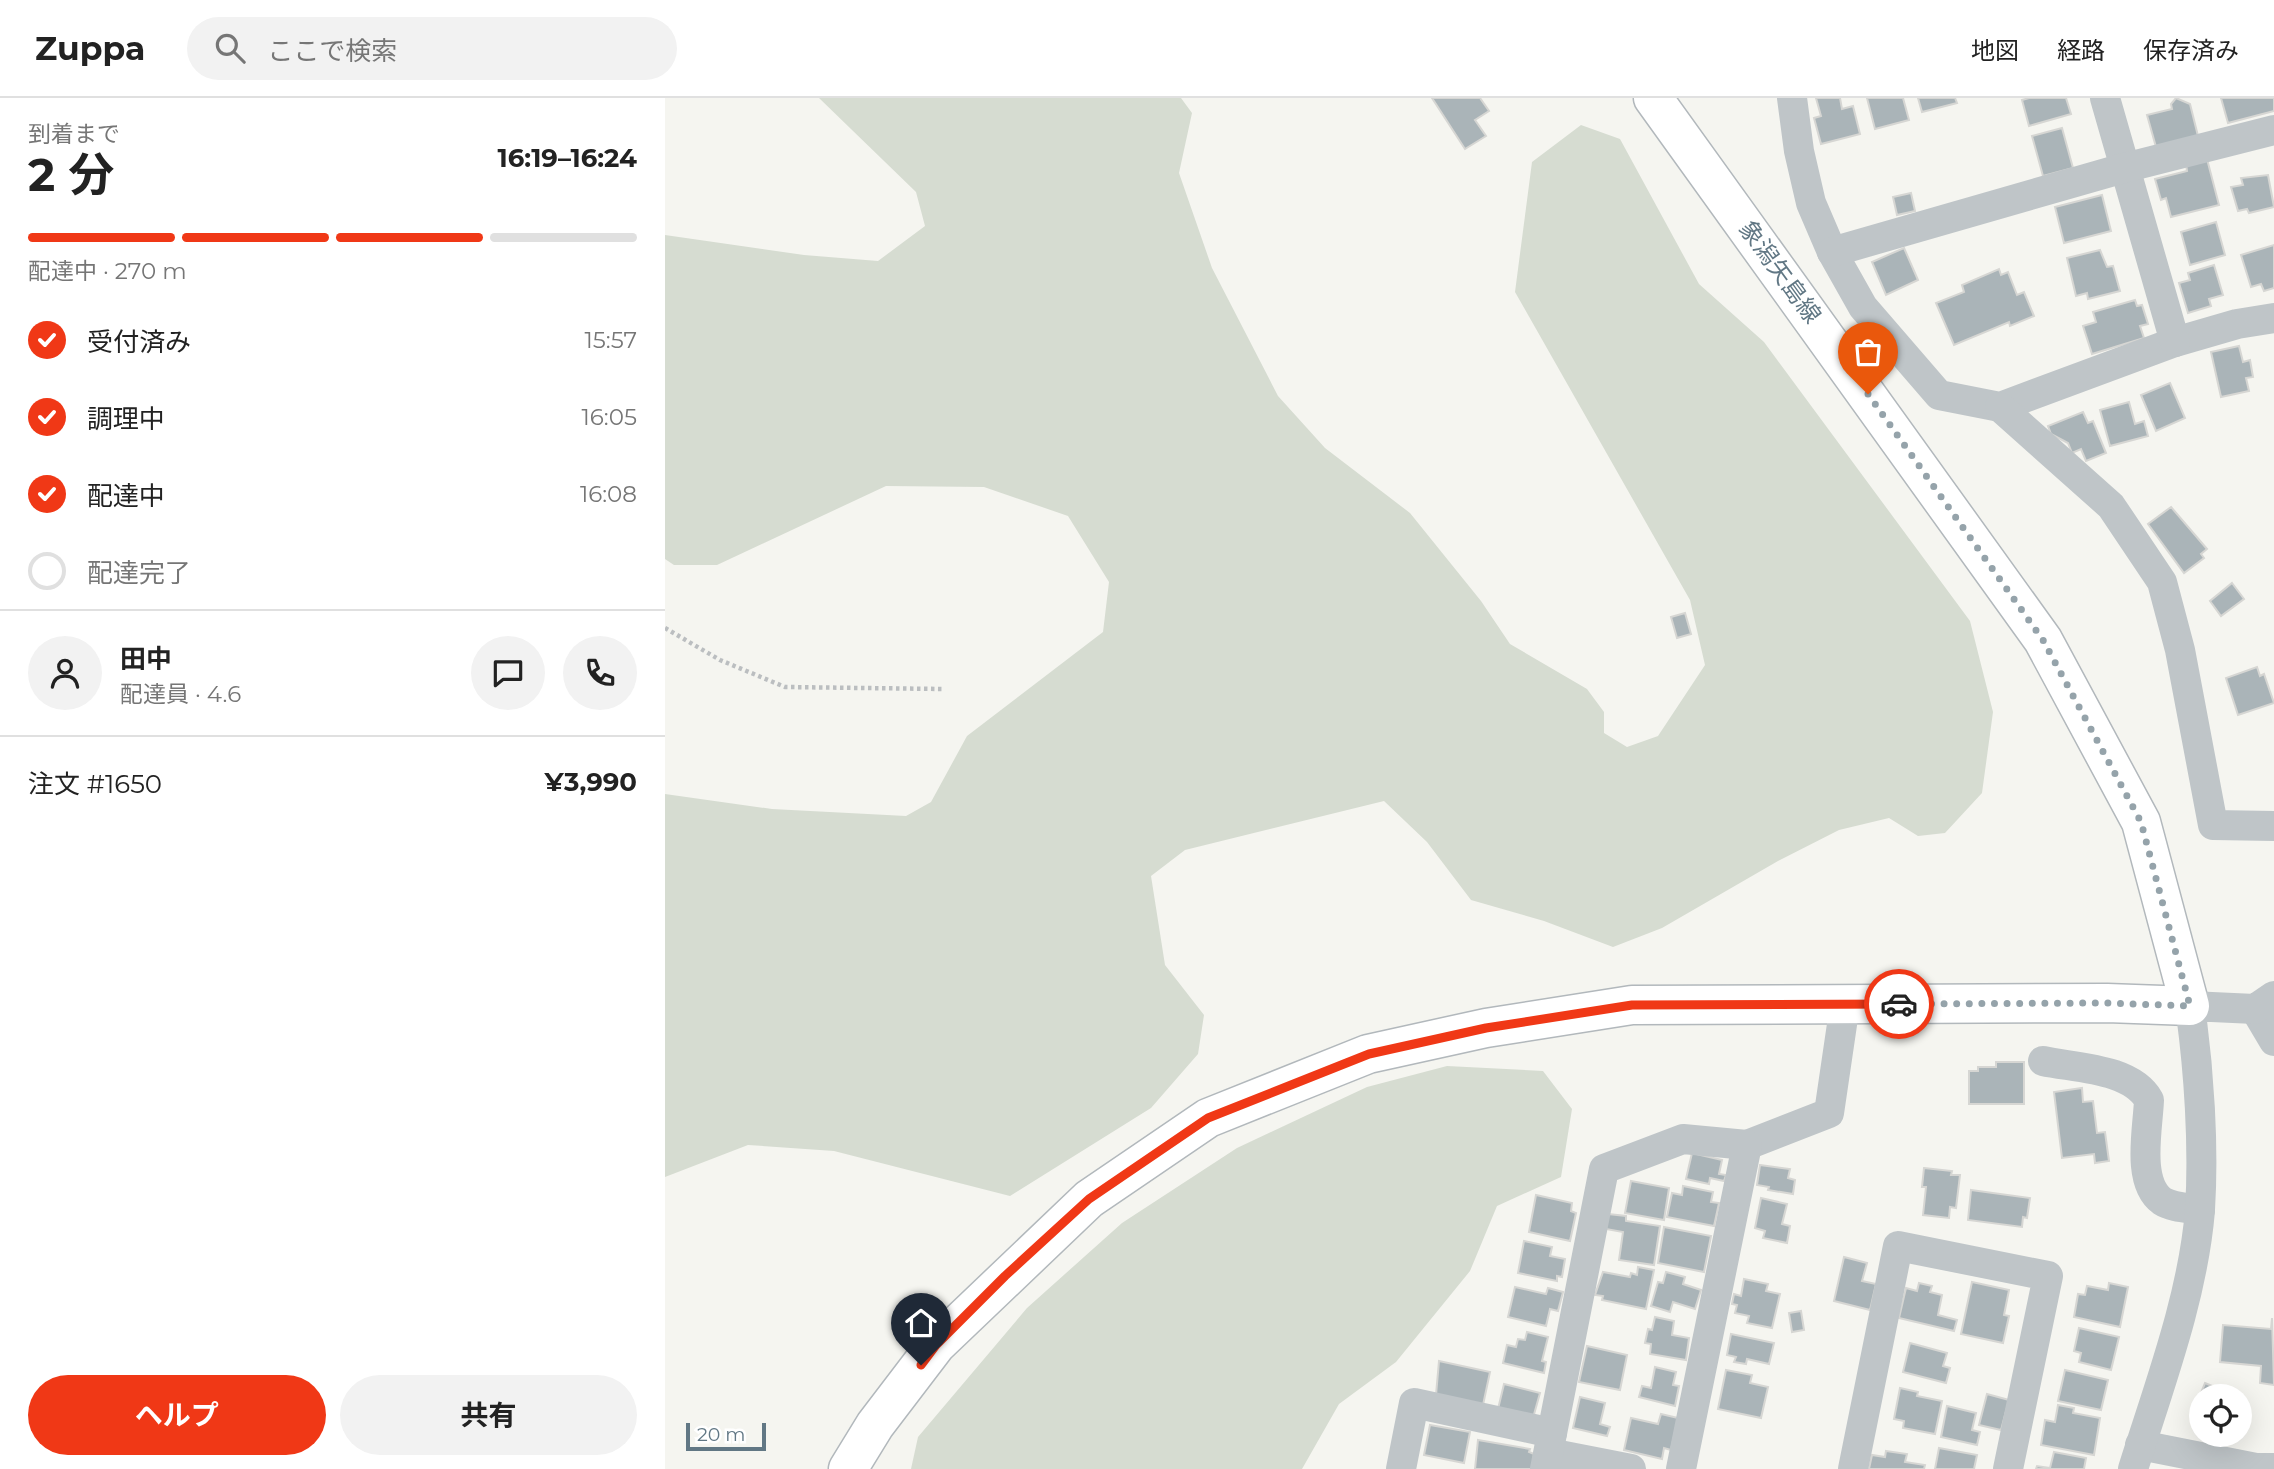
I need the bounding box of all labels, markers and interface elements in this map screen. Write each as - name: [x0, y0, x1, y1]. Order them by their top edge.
- search box: [187, 17, 677, 80]
- text: Zuppa: [35, 28, 145, 68]
- icon: search: [211, 29, 249, 67]
- text: ここで検索: [267, 35, 397, 67]
- text: 地図: [1971, 36, 2019, 65]
- text: 経路: [2057, 36, 2105, 65]
- text: 保存済み: [2143, 36, 2239, 65]
- text: 到着まで: [28, 120, 120, 148]
- text: 16:19–16:24: [498, 142, 637, 174]
- text: 2 分: [28, 146, 114, 203]
- street label: 象潟矢島線: [1733, 215, 1827, 329]
- text: 配達中 · 270 m: [28, 257, 187, 285]
- icon: check: [28, 321, 66, 359]
- pin: [1838, 322, 1898, 394]
- text: 受付済み: [87, 326, 191, 358]
- text: 15:57: [585, 326, 637, 354]
- icon: bag: [1849, 333, 1887, 371]
- icon: check: [28, 398, 66, 436]
- text: 調理中: [87, 403, 165, 435]
- text: 16:05: [582, 403, 637, 431]
- icon: check: [28, 475, 66, 513]
- text: 配達中: [87, 480, 165, 512]
- text: 16:08: [580, 480, 637, 508]
- text: 配達完了: [87, 557, 191, 589]
- button: person: [28, 636, 102, 710]
- button: chat: [471, 636, 545, 710]
- button: phone: [563, 636, 637, 710]
- text: 田中: [120, 643, 172, 675]
- text: 配達員 · 4.6: [120, 680, 241, 708]
- text: ¥3,990: [545, 766, 637, 798]
- text: 注文 #1650: [28, 768, 162, 800]
- courier: [1864, 969, 1934, 1039]
- icon: car: [1880, 985, 1918, 1023]
- pin: [891, 1293, 951, 1365]
- icon: home: [902, 1304, 940, 1342]
- button: ヘルプ: [28, 1375, 326, 1455]
- button: 共有: [340, 1375, 637, 1455]
- map controls: [2189, 1384, 2252, 1447]
- button: locate: [2189, 1384, 2252, 1447]
- scale bar: [686, 1420, 767, 1452]
- text: 20 m: [697, 1423, 745, 1446]

